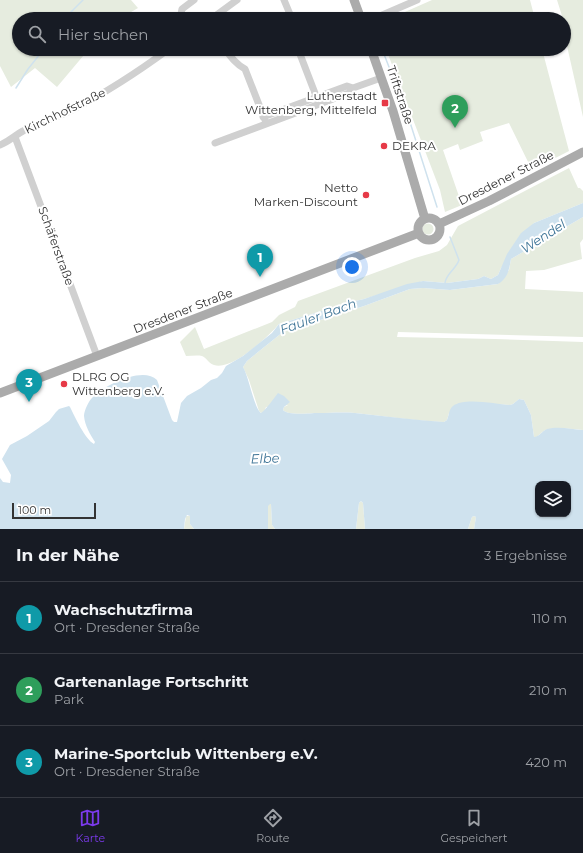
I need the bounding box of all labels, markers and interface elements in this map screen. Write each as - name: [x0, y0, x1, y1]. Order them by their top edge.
- search box: [12, 12, 571, 56]
- icon: search: [26, 23, 48, 45]
- text: Hier suchen: [58, 25, 148, 44]
- street label: Triftstraße: [384, 64, 417, 126]
- street label: Kirchhofstraße: [22, 84, 108, 137]
- place label: Lutherstadt Wittenberg, Mittelfeld: [245, 88, 377, 117]
- pin: 2: [442, 95, 468, 128]
- marker: Lutherstadt Wittenberg, Mittelfeld: [380, 98, 390, 108]
- place label: DEKRA: [392, 138, 436, 153]
- marker: DEKRA: [379, 141, 389, 151]
- street label: Dresdener Straße: [455, 147, 556, 208]
- place label: Netto Marken-Discount: [254, 180, 358, 209]
- marker: Netto Marken-Discount: [361, 190, 371, 200]
- street label: Schäferstraße: [35, 204, 78, 287]
- water label: Wendel: [518, 215, 569, 256]
- pin: 1: [247, 244, 273, 277]
- your location: [342, 257, 362, 277]
- street label: Dresdener Straße: [131, 285, 235, 336]
- water label: Fauler Bach: [278, 295, 358, 337]
- pin: 3: [16, 369, 42, 402]
- place label: DLRG OG Wittenberg e.V.: [72, 369, 164, 398]
- marker: DLRG OG Wittenberg e.V.: [59, 379, 69, 389]
- water label: Elbe: [250, 449, 280, 466]
- map controls: [535, 481, 571, 517]
- button: layers: [535, 481, 571, 517]
- scale bar: [12, 501, 96, 520]
- text: 100 m: [18, 503, 51, 517]
- text: In der Nähe: [16, 545, 120, 565]
- text: 3 Ergebnisse: [484, 547, 567, 563]
- text: Wachschutzfirma: [54, 600, 193, 619]
- text: 1: [26, 610, 32, 626]
- text: 110 m: [532, 610, 567, 626]
- text: Ort · Dresdener Straße: [54, 619, 200, 635]
- text: Gartenanlage Fortschritt: [54, 672, 249, 691]
- text: 2: [25, 682, 33, 698]
- text: 210 m: [529, 682, 567, 698]
- text: Park: [54, 691, 84, 707]
- text: Marine-Sportclub Wittenberg e.V.: [54, 744, 318, 763]
- text: 3: [25, 754, 33, 770]
- text: 420 m: [525, 754, 567, 770]
- text: Ort · Dresdener Straße: [54, 763, 200, 779]
- tab: Karte: [76, 807, 105, 845]
- tab: Route: [256, 807, 289, 845]
- tab: Gespeichert: [441, 807, 507, 845]

